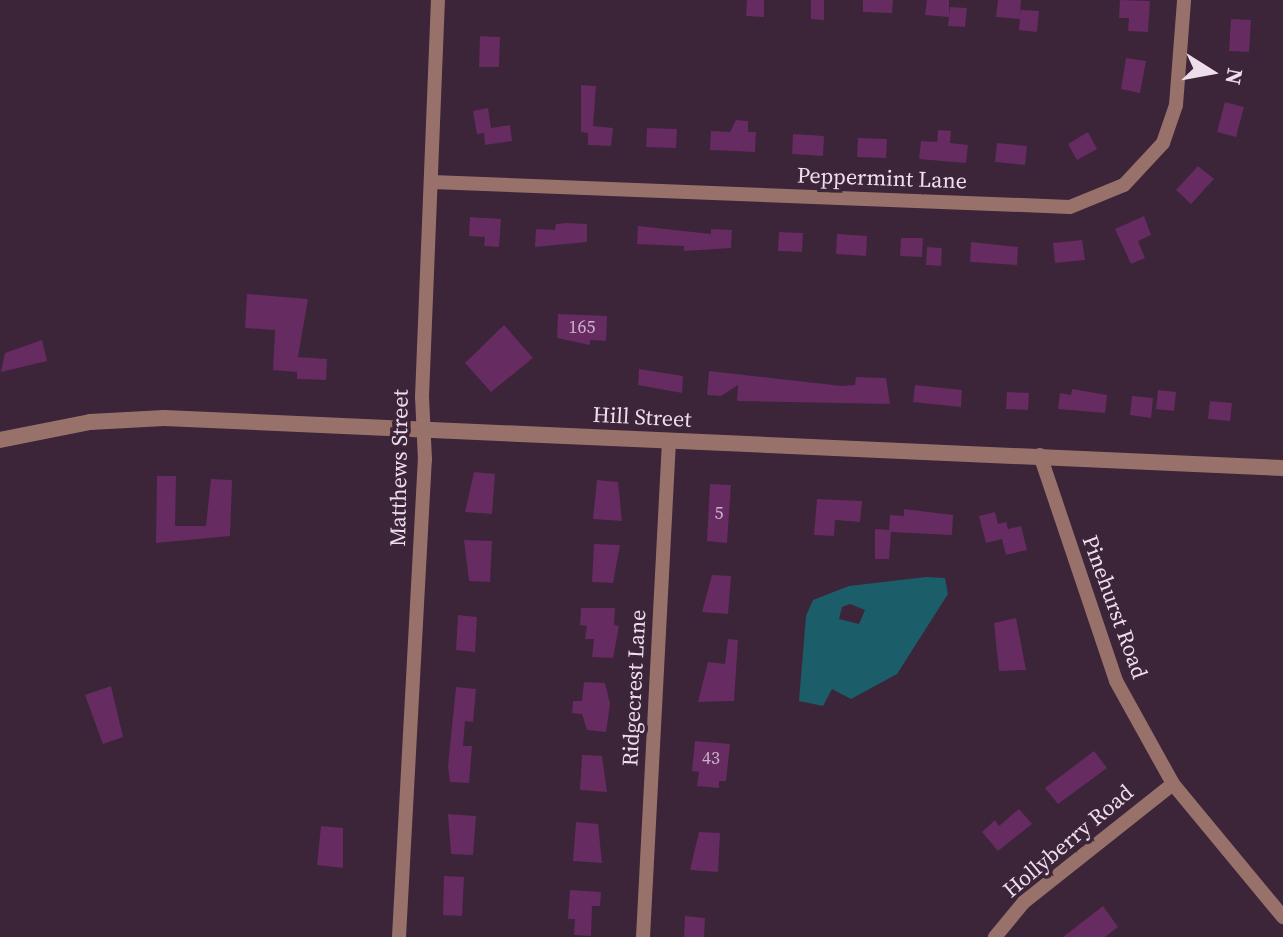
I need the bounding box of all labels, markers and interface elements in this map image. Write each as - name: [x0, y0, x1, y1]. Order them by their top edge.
- north arrow: [1171, 32, 1251, 112]
- text: N: [1218, 66, 1251, 87]
- street label: Peppermint Lane: [797, 162, 967, 194]
- house number: 165: [569, 316, 595, 338]
- street label: Matthews Street: [384, 389, 414, 547]
- street label: Hill Street: [592, 401, 692, 433]
- house number: 5: [715, 502, 723, 524]
- street label: Pinehurst Road: [1077, 532, 1153, 682]
- street label: Ridgecrest Lane: [617, 609, 651, 767]
- house number: 43: [702, 747, 720, 769]
- street label: Hollyberry Road: [998, 779, 1138, 903]

